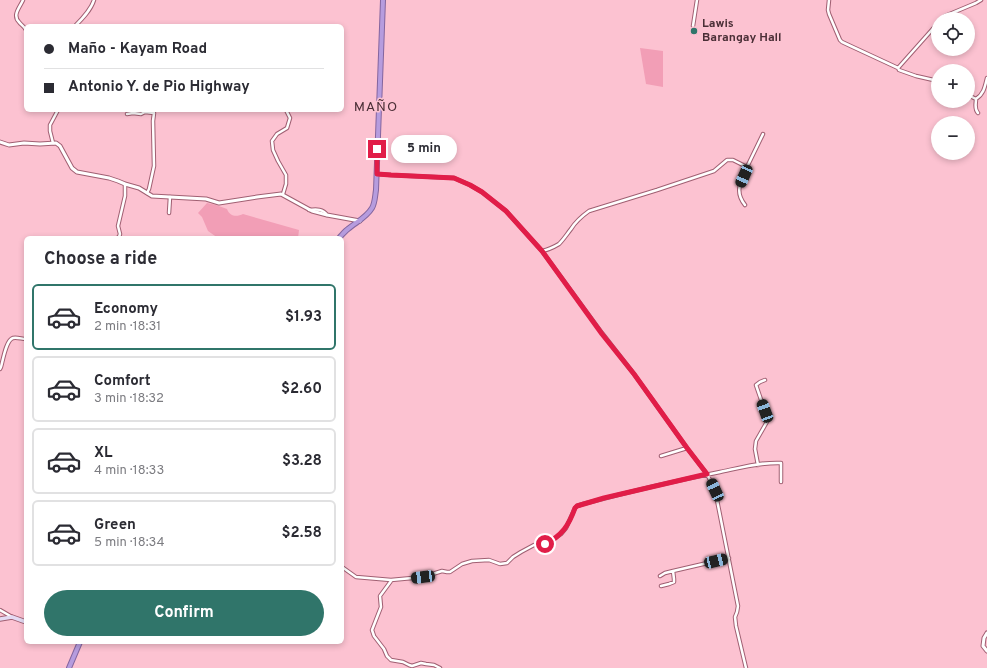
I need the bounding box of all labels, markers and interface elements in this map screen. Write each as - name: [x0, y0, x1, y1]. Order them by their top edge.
- map controls: [931, 12, 975, 160]
- button: locate: [931, 12, 975, 56]
- place label: Lawis Barangay Hall: [702, 16, 782, 46]
- marker: Lawis Barangay Hall: [689, 26, 699, 36]
- text: Maño - Kayam Road: [68, 40, 207, 59]
- button: +: [931, 64, 975, 108]
- text: Antonio Y. de Pio Highway: [68, 78, 250, 97]
- district label: MAÑO: [354, 99, 398, 116]
- button: −: [931, 116, 975, 160]
- callout: 5 min: [391, 135, 457, 163]
- route end: [368, 140, 386, 158]
- text: 5 min: [407, 141, 441, 157]
- car: [734, 163, 754, 189]
- text: Choose a ride: [44, 248, 157, 271]
- icon: car: [46, 299, 82, 335]
- text: Economy: [94, 300, 158, 319]
- text: $1.93: [285, 308, 322, 327]
- text: 2 min · 18:31: [94, 319, 161, 335]
- icon: car: [46, 371, 82, 407]
- text: Comfort: [94, 372, 151, 391]
- text: $2.60: [281, 380, 322, 399]
- text: 3 min · 18:32: [94, 391, 164, 407]
- car: [755, 398, 775, 424]
- icon: car: [46, 443, 82, 479]
- text: XL: [94, 444, 112, 463]
- text: $3.28: [282, 452, 322, 471]
- text: 4 min · 18:33: [94, 463, 164, 479]
- car: [704, 477, 726, 503]
- icon: car: [46, 515, 82, 551]
- text: Green: [94, 516, 136, 535]
- text: $2.58: [282, 524, 322, 543]
- text: 5 min · 18:34: [94, 535, 165, 551]
- route start: [536, 535, 554, 553]
- car: [703, 552, 729, 570]
- car: [410, 570, 436, 584]
- button: Confirm: [44, 590, 324, 636]

